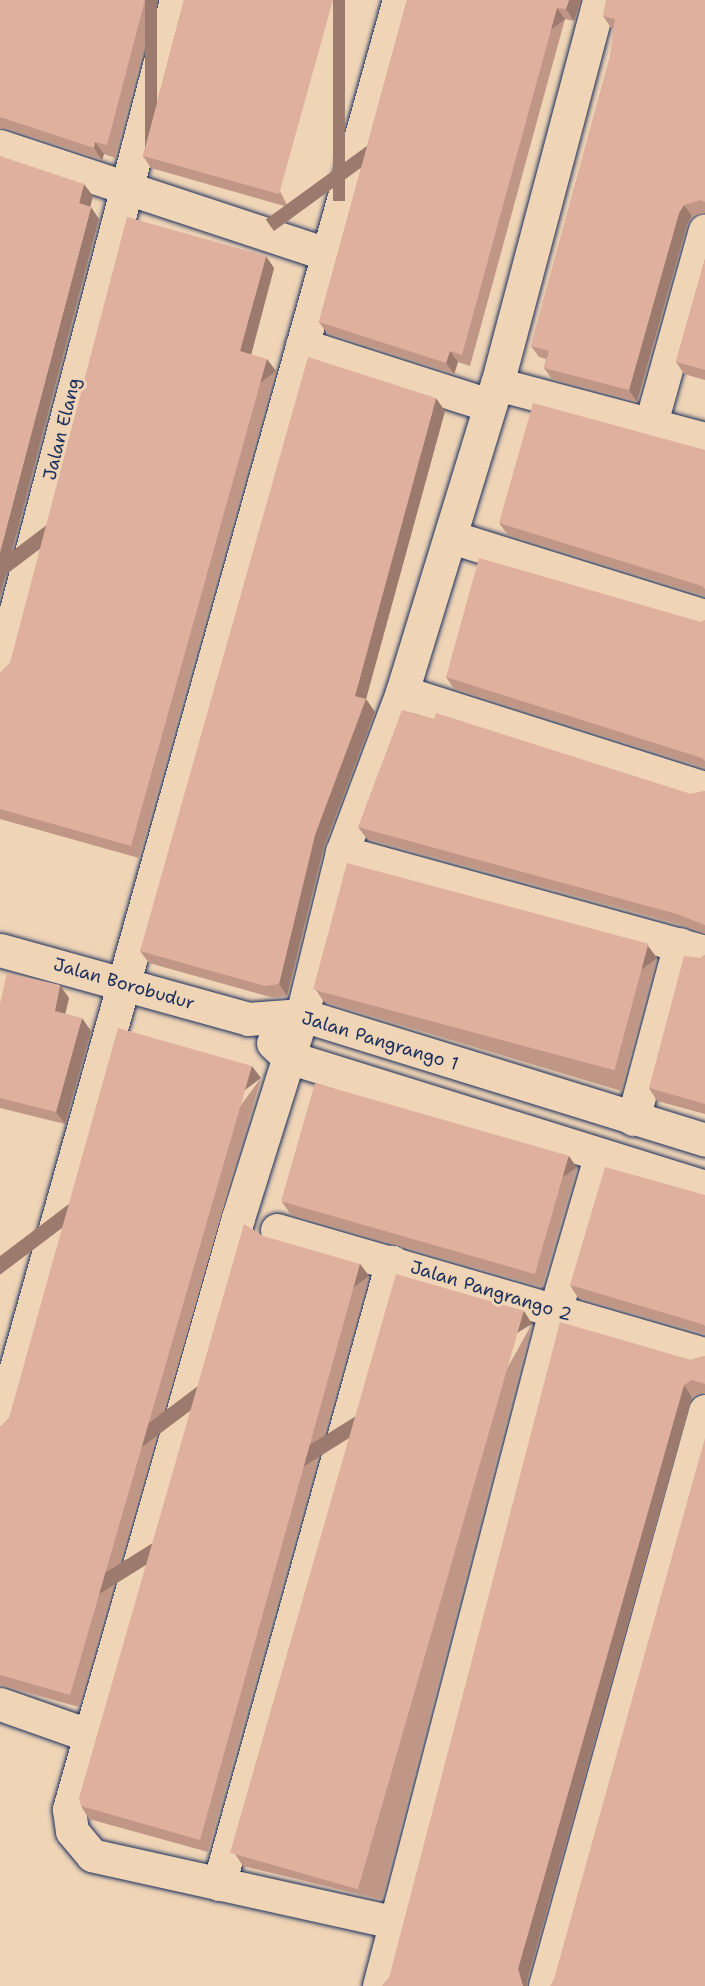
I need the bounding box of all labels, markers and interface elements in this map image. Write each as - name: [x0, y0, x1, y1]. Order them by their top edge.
- street label: Jalan Elang: [39, 376, 85, 482]
- street label: Jalan Borobudur: [51, 953, 197, 1015]
- street label: Jalan Pangrango 1: [299, 1007, 461, 1075]
- street label: Jalan Pangrango 2: [408, 1256, 574, 1326]

